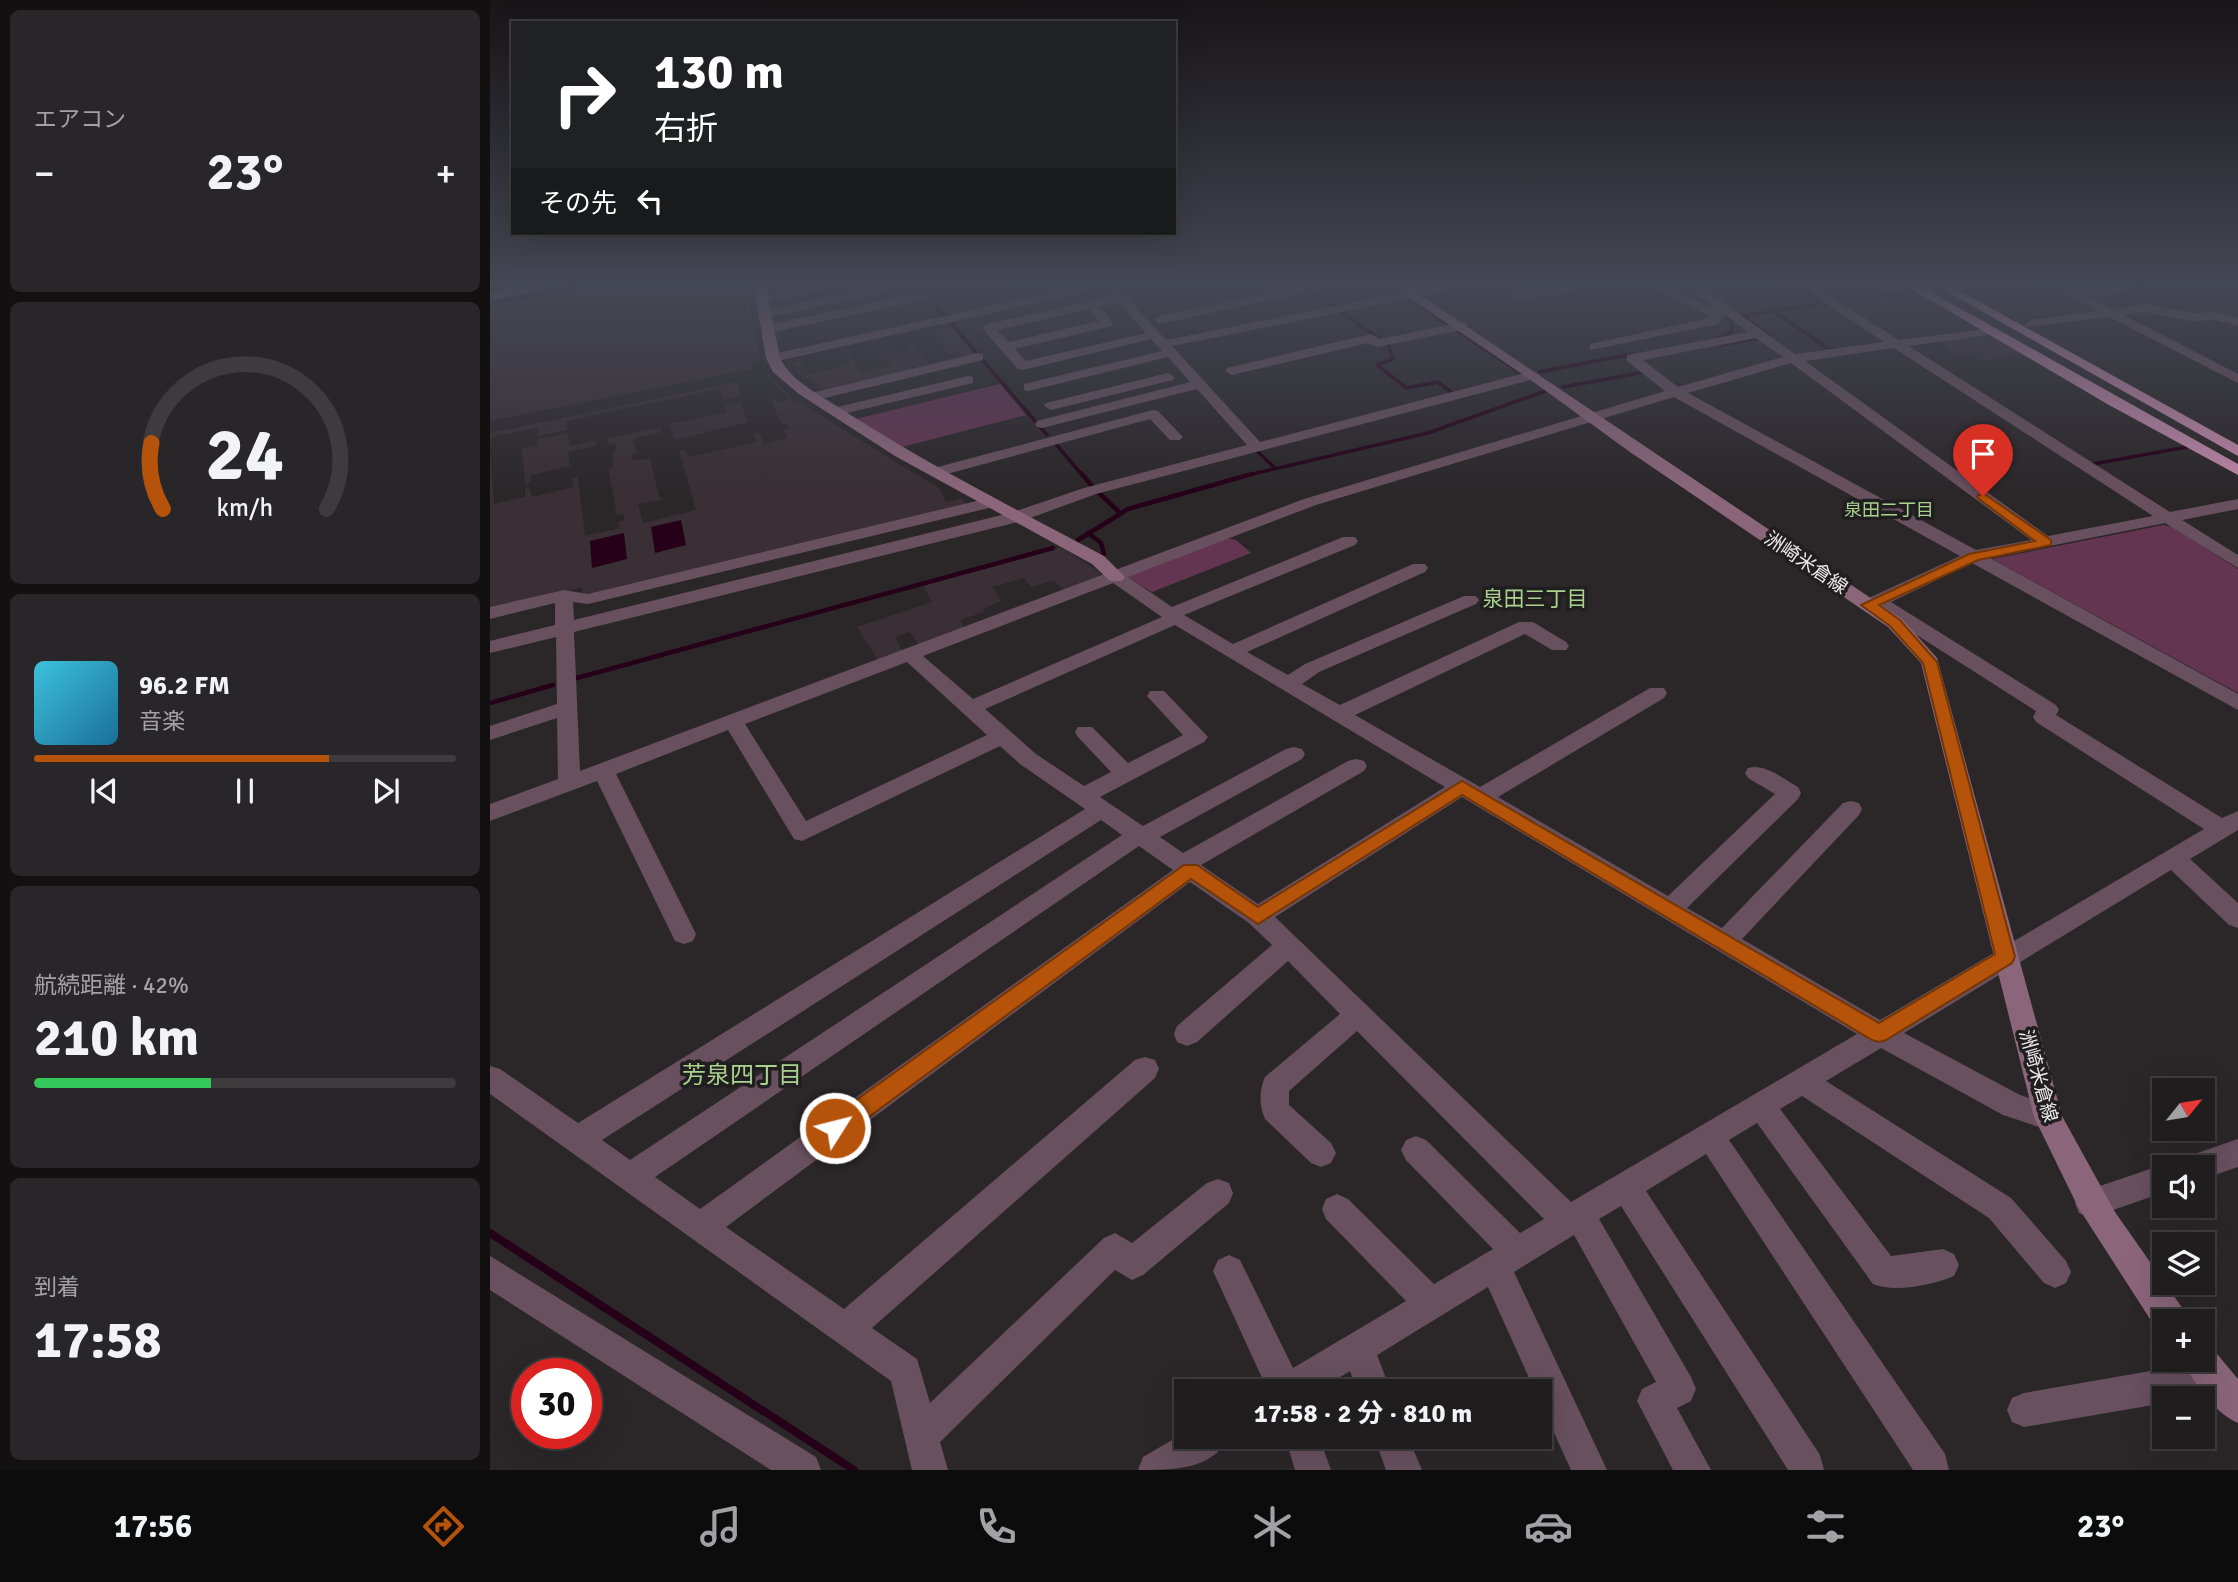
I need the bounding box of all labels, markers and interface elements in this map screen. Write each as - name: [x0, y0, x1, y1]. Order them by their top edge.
- text: 130 m: [654, 42, 784, 102]
- icon: right: [539, 49, 630, 140]
- text: エアコン: [34, 105, 126, 134]
- text: 右折: [654, 109, 718, 148]
- text: 23°: [207, 140, 283, 204]
- text: −: [34, 150, 55, 197]
- text: +: [435, 150, 456, 197]
- icon: left: [631, 182, 669, 220]
- text: その先: [539, 188, 617, 220]
- text: 24: [206, 411, 284, 500]
- pin: [1953, 424, 2013, 496]
- icon: arrive: [1964, 435, 2002, 473]
- text: km/h: [217, 492, 273, 523]
- district label: 泉田二丁目: [1844, 499, 1934, 521]
- street label: 洲崎米倉線: [1760, 526, 1852, 600]
- district label: 泉田三丁目: [1483, 586, 1588, 612]
- text: 96.2 FM: [139, 670, 230, 702]
- text: 音楽: [139, 707, 185, 736]
- icon: previous: [85, 772, 123, 810]
- icon: pause: [226, 772, 264, 810]
- icon: next: [367, 772, 405, 810]
- text: 航続距離 · 42%: [34, 971, 189, 1000]
- text: 210 km: [34, 1006, 199, 1070]
- street label: 洲崎米倉線: [2013, 1027, 2063, 1125]
- district label: 芳泉四丁目: [682, 1060, 802, 1090]
- north arrow: [2152, 1078, 2216, 1141]
- map controls: [2152, 1078, 2215, 1449]
- position arrow: [798, 1091, 872, 1165]
- button: sound: [2152, 1155, 2215, 1218]
- button: layers: [2152, 1232, 2215, 1295]
- text: 到着: [34, 1273, 80, 1302]
- text: 17:58: [34, 1308, 162, 1372]
- button: +: [2152, 1309, 2215, 1372]
- speed limit sign: 30: [511, 1358, 602, 1449]
- button: −: [2152, 1386, 2215, 1449]
- text: 17:58 · 2 分 · 810 m: [1254, 1398, 1472, 1430]
- icon: directions: [419, 1502, 468, 1551]
- icon: music: [696, 1502, 745, 1551]
- icon: phone: [972, 1502, 1021, 1551]
- icon: climate: [1248, 1502, 1297, 1551]
- icon: car: [1524, 1502, 1573, 1551]
- icon: filters: [1801, 1502, 1850, 1551]
- text: 17:56: [114, 1507, 192, 1546]
- text: 23°: [2077, 1507, 2124, 1546]

